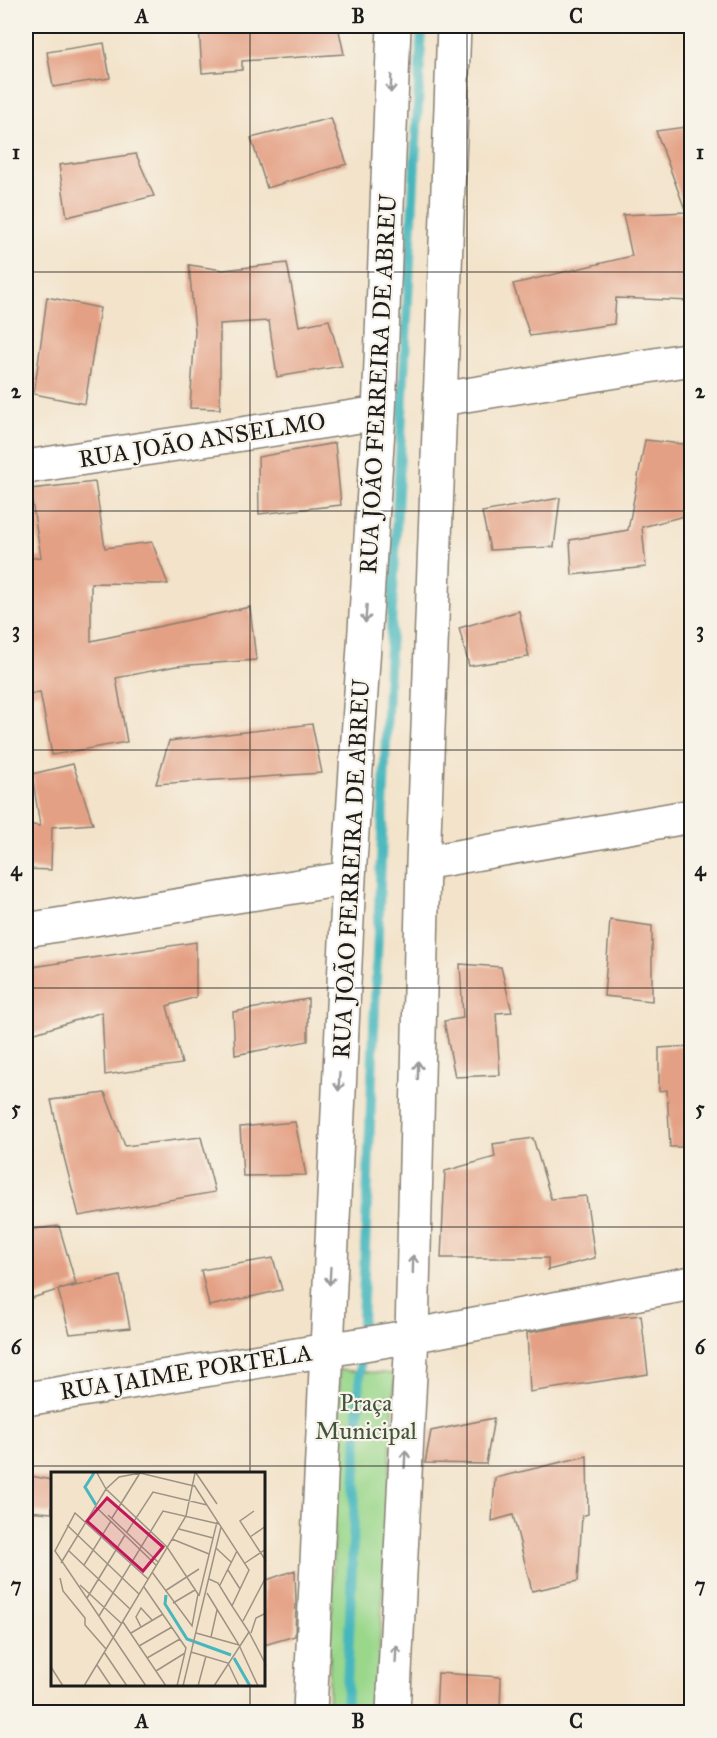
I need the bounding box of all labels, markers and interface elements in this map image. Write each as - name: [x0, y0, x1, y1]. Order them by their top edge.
- text: A: [133, 4, 149, 28]
- text: B: [351, 4, 365, 28]
- text: C: [569, 4, 583, 28]
- one-way arrow: [386, 73, 397, 93]
- text: 1: [12, 140, 20, 164]
- text: 1: [696, 140, 704, 164]
- street label: RUA JOÃO FERREIRA DE ABREU: [353, 193, 403, 575]
- text: 2: [11, 379, 22, 403]
- text: 2: [695, 379, 706, 403]
- street label: RUA JOÃO ANSELMO: [76, 406, 328, 474]
- one-way arrow: [360, 604, 371, 624]
- text: 3: [12, 618, 20, 643]
- text: 3: [696, 618, 704, 643]
- street label: RUA JOÃO FERREIRA DE ABREU: [326, 678, 376, 1060]
- text: 4: [10, 857, 22, 882]
- text: 4: [694, 857, 706, 882]
- one-way arrow: [412, 1060, 424, 1080]
- one-way arrow: [334, 1071, 345, 1091]
- text: 5: [11, 1096, 21, 1120]
- text: 5: [695, 1096, 705, 1120]
- one-way arrow: [408, 1255, 419, 1275]
- one-way arrow: [325, 1266, 336, 1286]
- text: 6: [11, 1335, 23, 1359]
- text: 6: [695, 1335, 707, 1359]
- street label: RUA JAIME PORTELA: [58, 1337, 314, 1407]
- park label: Praça Municipal: [315, 1388, 418, 1446]
- one-way arrow: [400, 1450, 411, 1470]
- inset map: [51, 1472, 266, 1687]
- text: 7: [11, 1573, 22, 1597]
- text: 7: [695, 1573, 706, 1597]
- one-way arrow: [390, 1645, 401, 1665]
- text: A: [133, 1709, 149, 1733]
- text: B: [351, 1709, 365, 1733]
- text: C: [569, 1709, 583, 1733]

